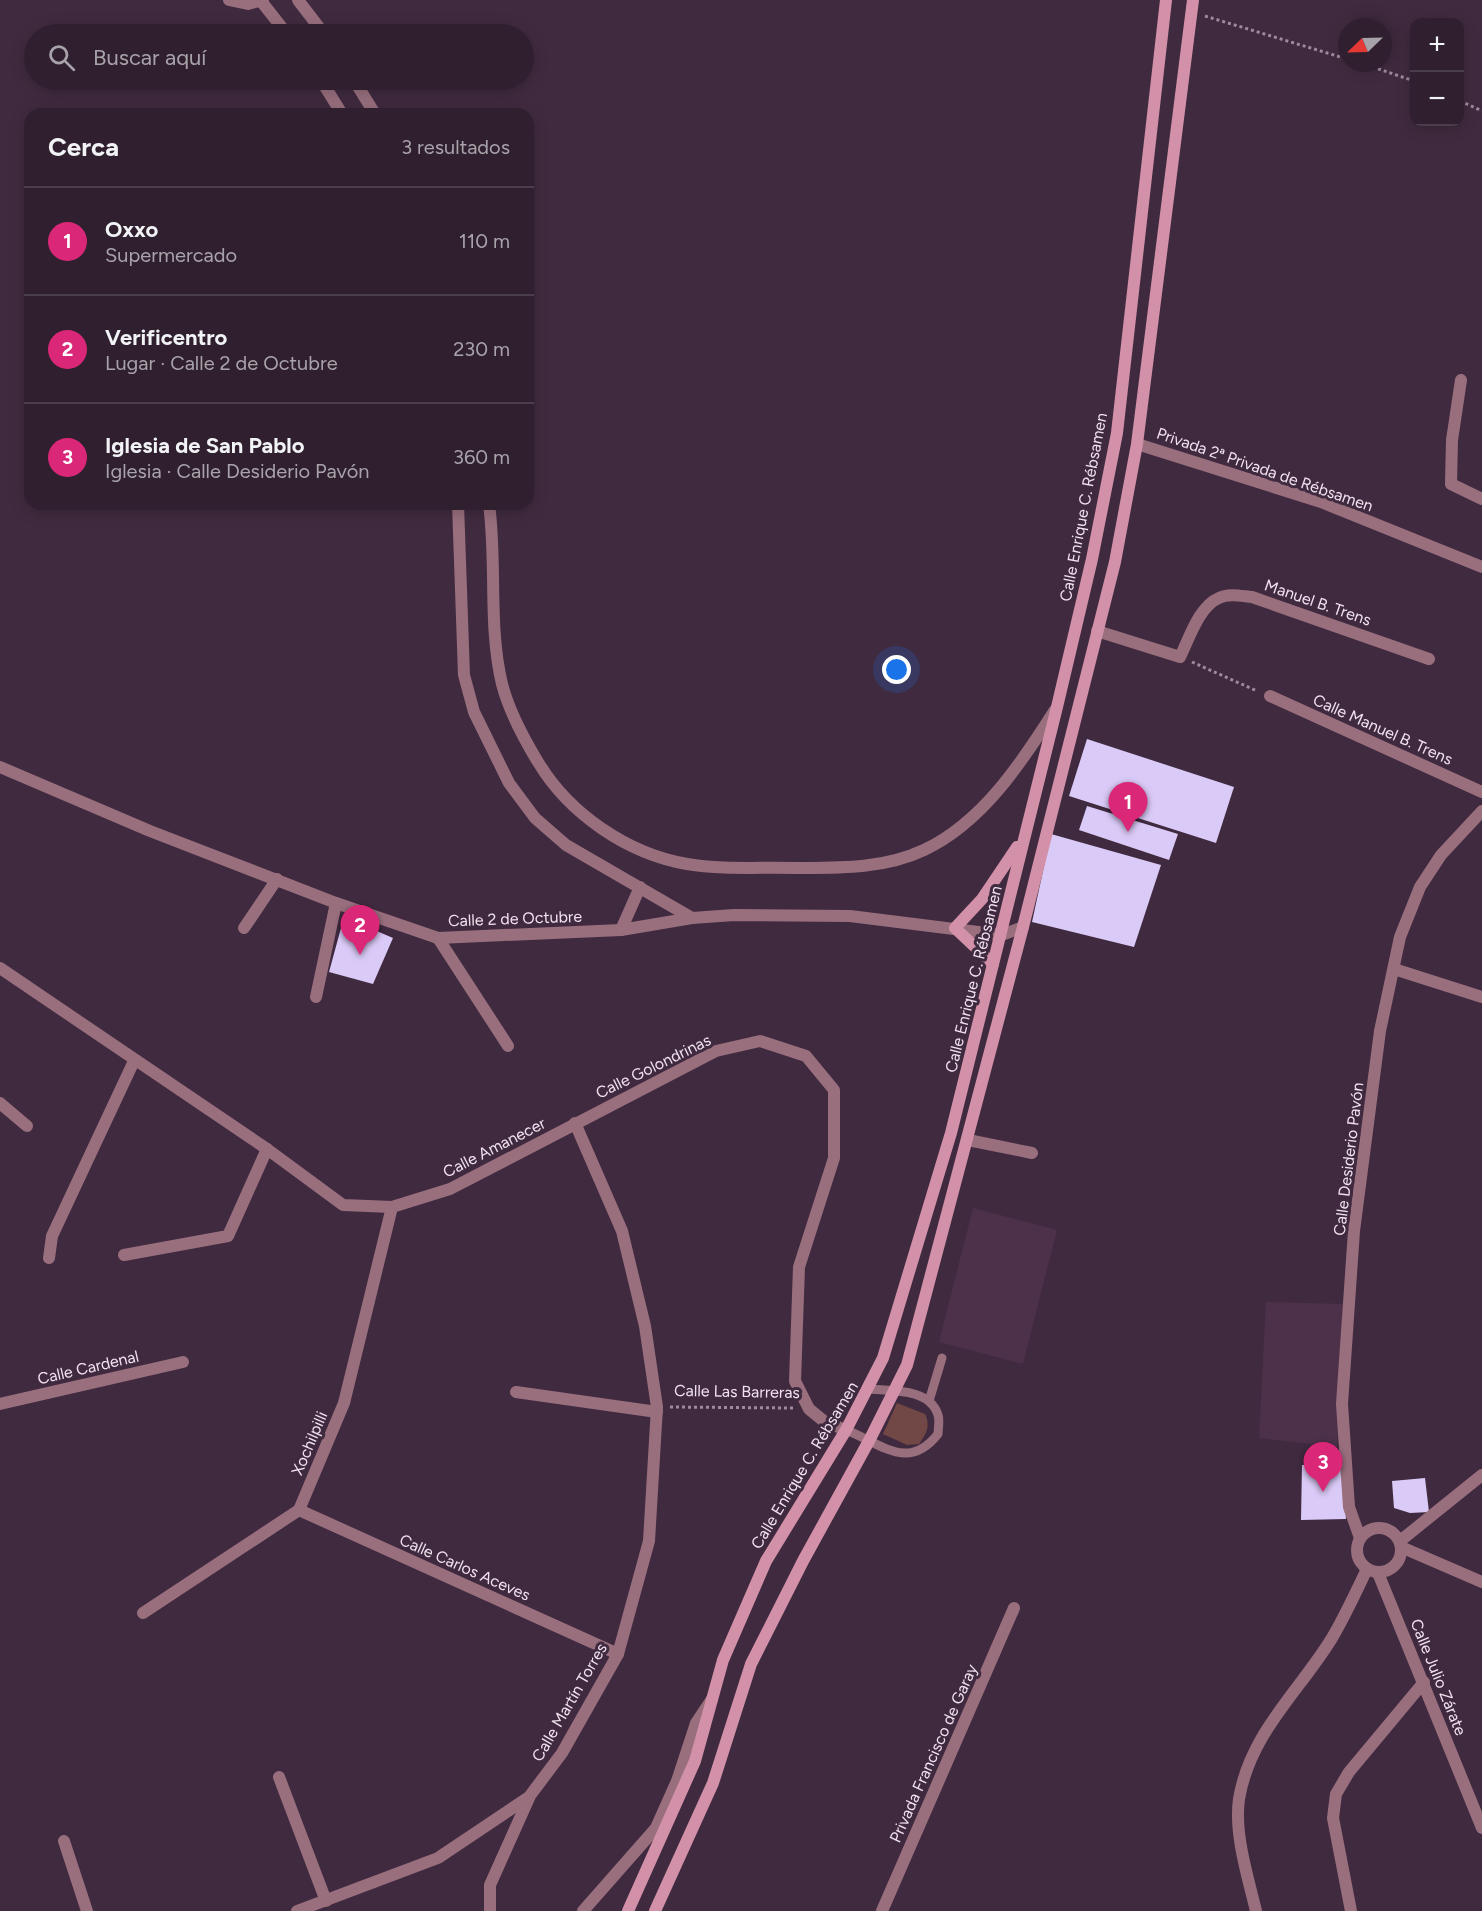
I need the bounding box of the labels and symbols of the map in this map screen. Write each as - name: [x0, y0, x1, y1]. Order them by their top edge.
- north arrow: [1338, 18, 1392, 72]
- street label: Calle Enrique C. Rébsamen: [1056, 411, 1111, 603]
- street label: Privada 2ª Privada de Rébsamen: [1154, 423, 1376, 516]
- street label: Manuel B. Trens: [1262, 575, 1374, 630]
- your location: [882, 655, 911, 684]
- street label: Calle Manuel B. Trens: [1310, 690, 1456, 769]
- pin: 1: [1108, 782, 1148, 832]
- street label: Calle Enrique C. Rébsamen: [941, 884, 1006, 1074]
- pin: 2: [340, 906, 380, 955]
- street label: Calle 2 de Octubre: [448, 907, 583, 930]
- street label: Calle Golondrinas: [593, 1030, 714, 1103]
- street label: Calle Desiderio Pavón: [1330, 1081, 1367, 1237]
- street label: Calle Amanecer: [440, 1113, 549, 1181]
- street label: Calle Cardenal: [36, 1347, 141, 1388]
- street label: Calle Enrique C. Rébsamen: [747, 1378, 862, 1552]
- street label: Calle Las Barreras: [674, 1381, 800, 1402]
- street label: Xochilpilli: [288, 1408, 331, 1478]
- pin: 3: [1304, 1442, 1342, 1492]
- street label: Calle Carlos Aceves: [397, 1530, 533, 1605]
- street label: Calle Julio Zárate: [1407, 1616, 1471, 1738]
- street label: Calle Martín Torres: [528, 1640, 611, 1765]
- street label: Privada Francisco de Garay: [886, 1661, 982, 1845]

